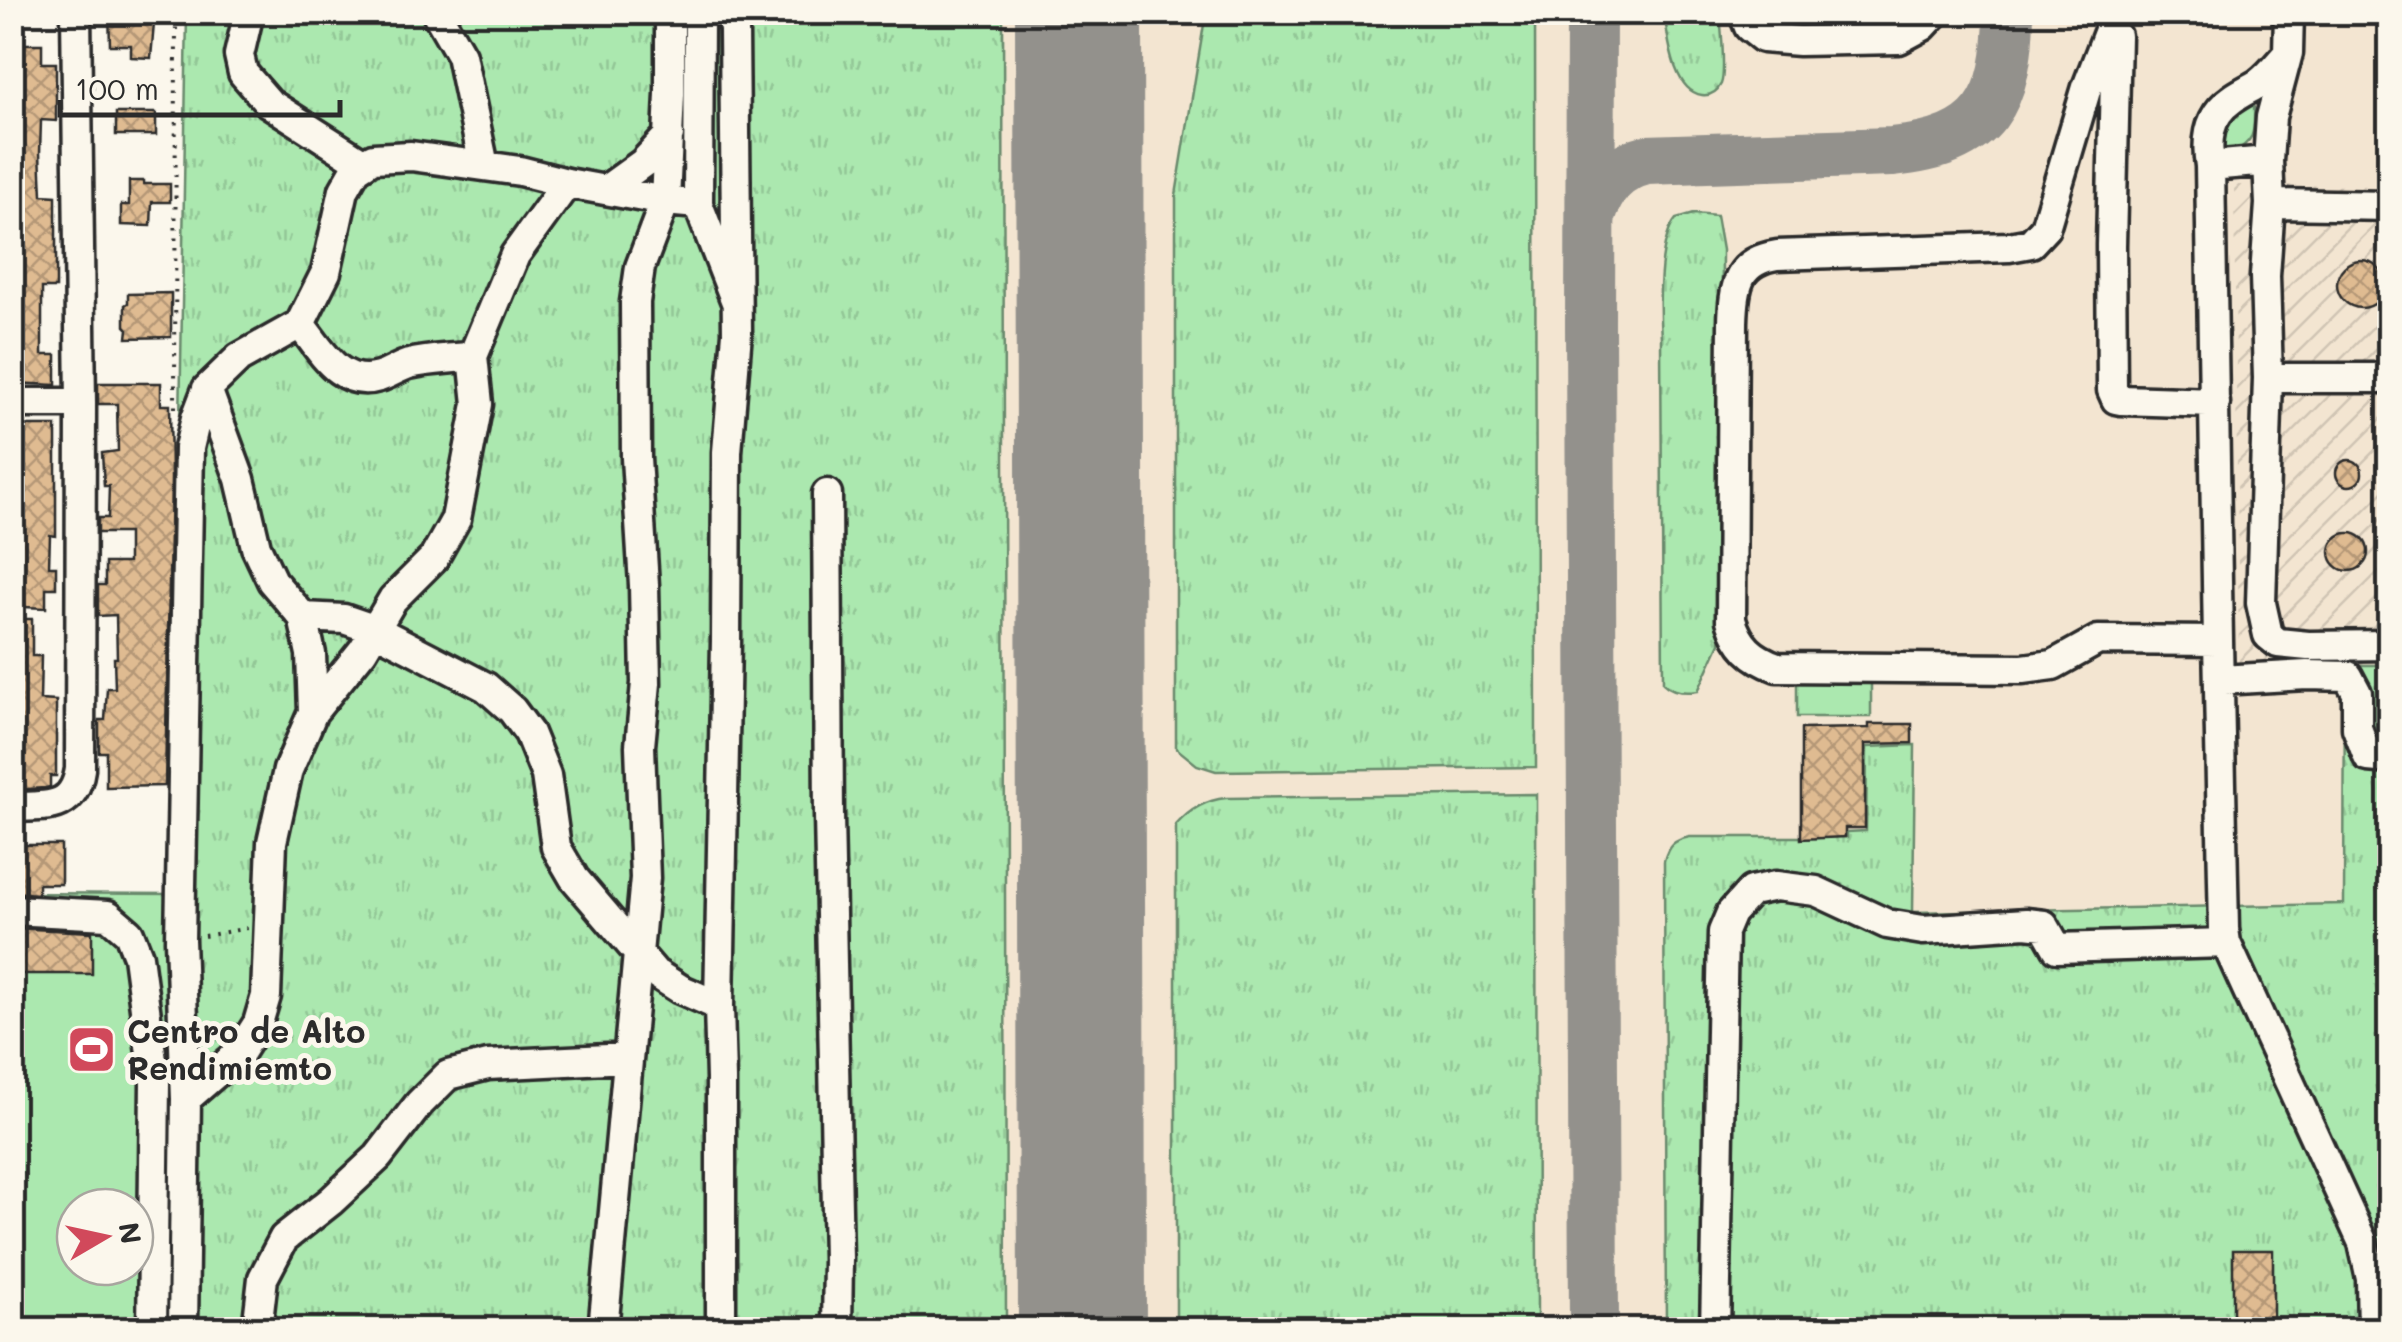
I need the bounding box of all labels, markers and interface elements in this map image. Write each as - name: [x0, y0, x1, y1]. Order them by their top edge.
- scale bar: [60, 55, 340, 117]
- text: 100 m: [75, 68, 159, 108]
- place label: Centro de Alto Rendimiemto: [127, 1009, 365, 1088]
- sports icon: Centro de Alto Rendimiemto: [66, 1024, 118, 1076]
- north arrow: [55, 1187, 155, 1287]
- text: N: [111, 1220, 150, 1246]

